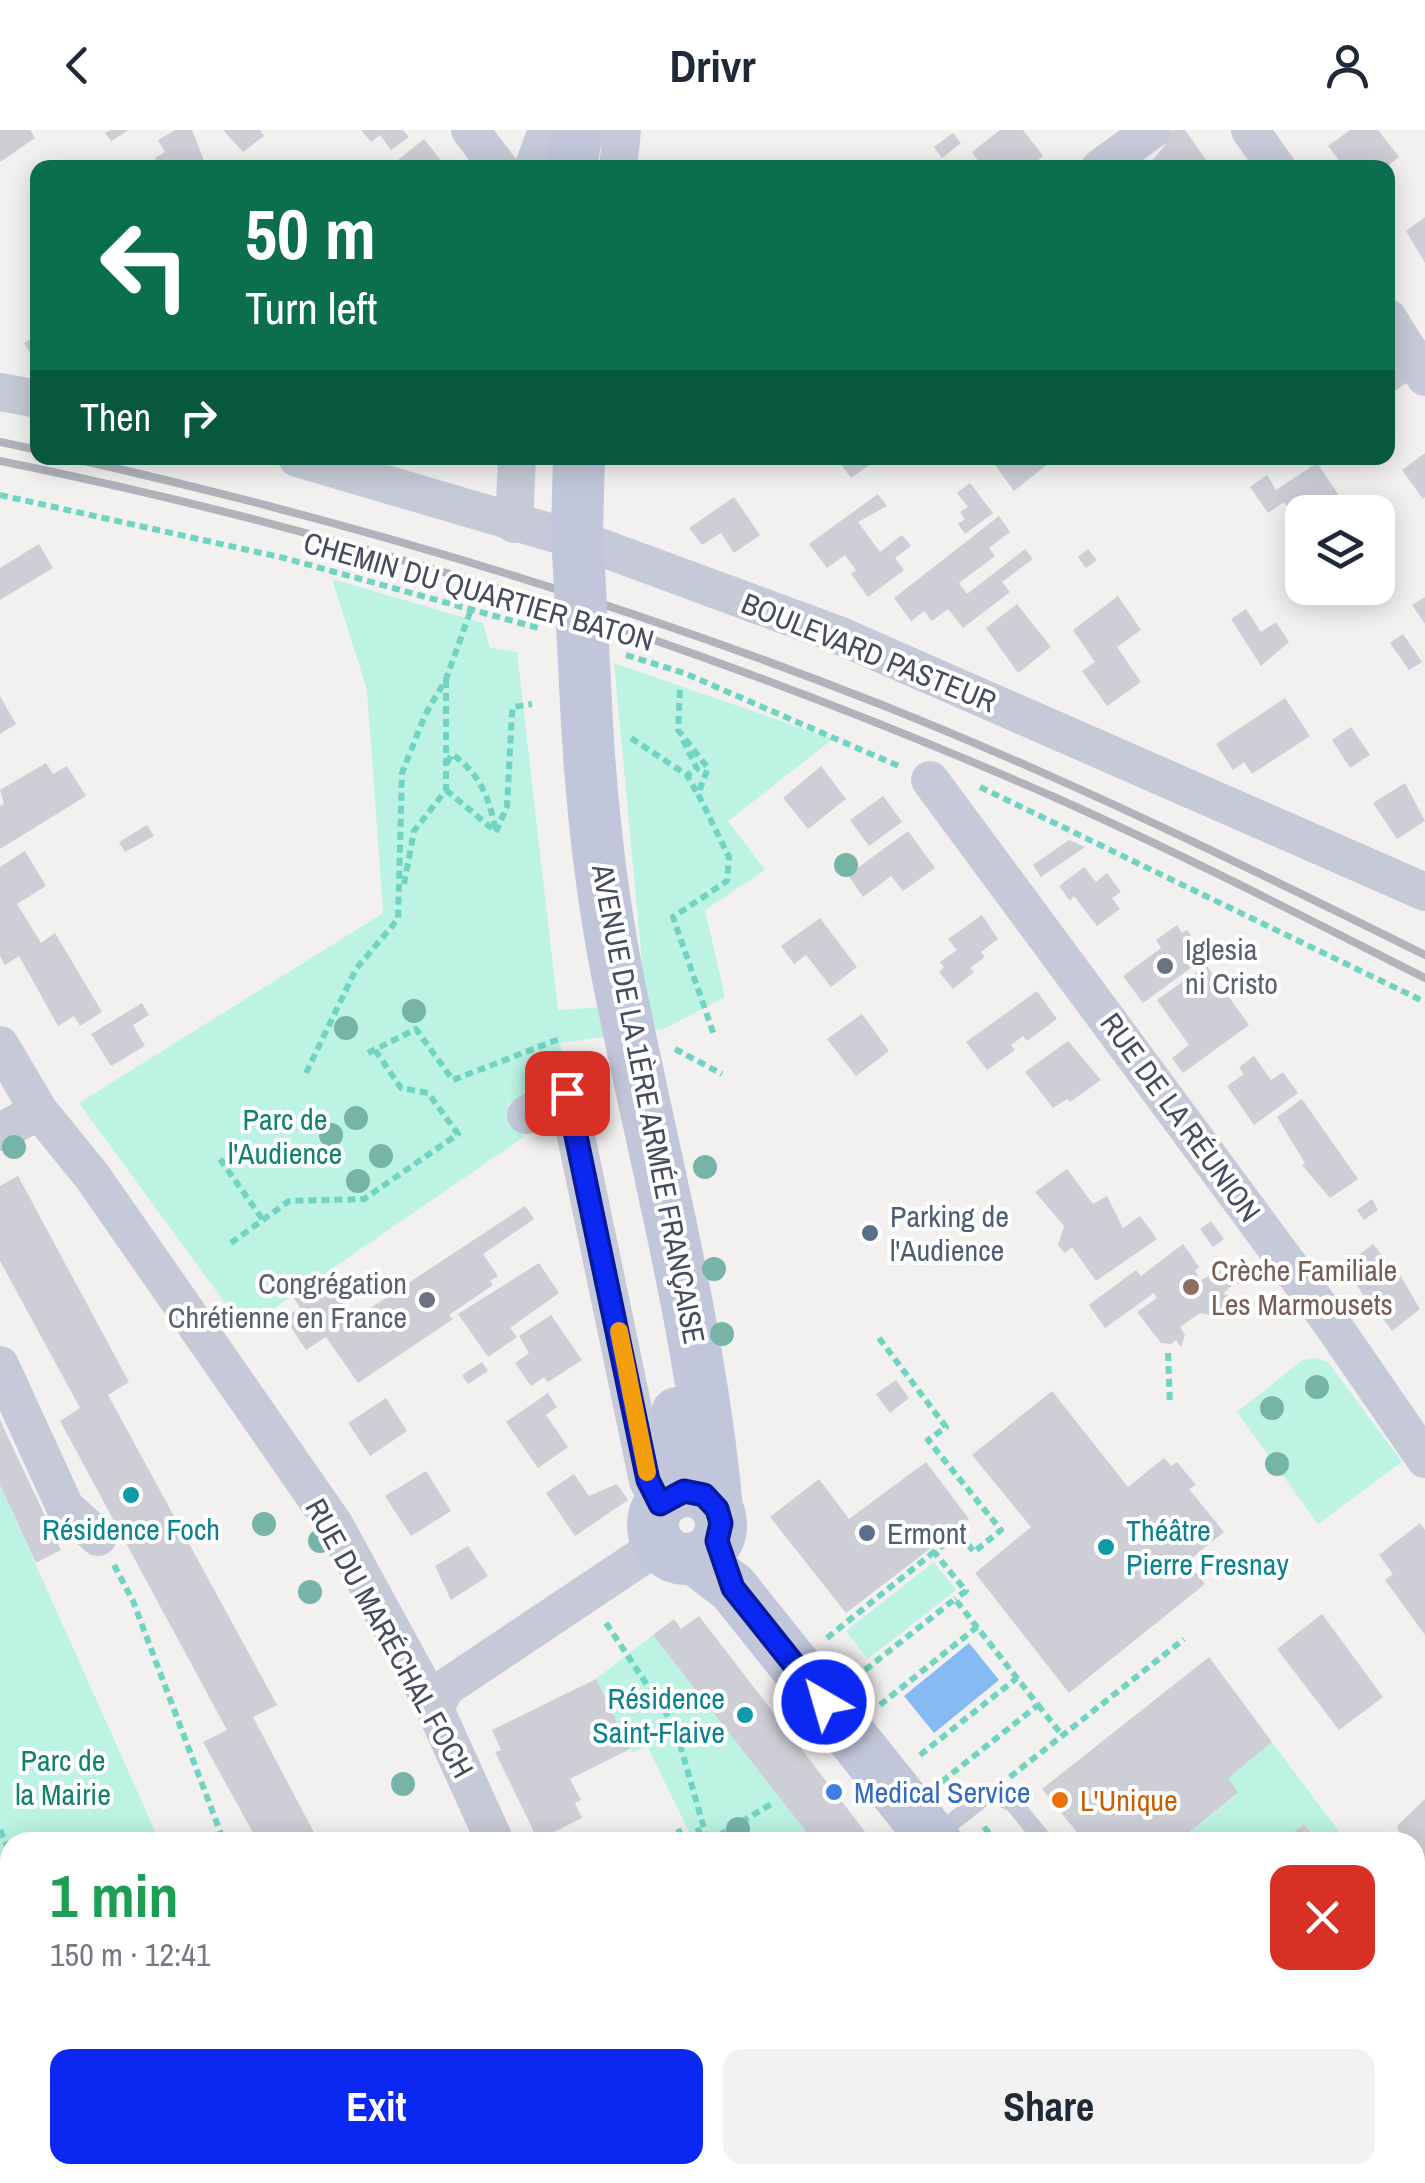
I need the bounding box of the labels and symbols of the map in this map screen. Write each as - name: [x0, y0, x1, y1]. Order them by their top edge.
- street label: CHEMIN DU QUARTIER BATON: [299, 522, 659, 660]
- street label: BOULEVARD PASTEUR: [736, 583, 1002, 721]
- street label: AVENUE DE LA 1ÈRE ARMÉE FRANÇAISE: [583, 860, 715, 1347]
- place label: Iglesia ni Cristo: [1185, 929, 1278, 1003]
- marker: Iglesia ni Cristo: [1154, 955, 1176, 977]
- street label: RUE DE LA RÉUNION: [1092, 1005, 1270, 1229]
- pin: [525, 1051, 610, 1136]
- park label: Parc de l'Audience: [228, 1099, 342, 1173]
- place label: Parking de l'Audience: [890, 1196, 1009, 1270]
- marker: Parking de l'Audience: [859, 1222, 881, 1244]
- place label: Crèche Familiale Les Marmousets: [1211, 1250, 1397, 1324]
- place label: Congrégation Chrétienne en France: [168, 1263, 407, 1337]
- marker: Crèche Familiale Les Marmousets: [1180, 1276, 1202, 1298]
- marker: Congrégation Chrétienne en France: [416, 1289, 438, 1311]
- marker: Résidence Foch: [120, 1484, 142, 1506]
- street label: RUE DU MARÉCHAL FOCH: [297, 1491, 483, 1785]
- place label: Résidence Foch: [42, 1509, 220, 1549]
- place label: Théâtre Pierre Fresnay: [1126, 1510, 1289, 1584]
- place label: Ermont: [887, 1513, 966, 1553]
- marker: Ermont: [856, 1522, 878, 1544]
- marker: Théâtre Pierre Fresnay: [1095, 1536, 1117, 1558]
- position arrow: [772, 1650, 876, 1754]
- place label: Résidence Saint-Flaive: [592, 1678, 725, 1752]
- marker: Résidence Saint-Flaive: [734, 1704, 756, 1726]
- park label: Parc de la Mairie: [15, 1740, 111, 1814]
- place label: Medical Service: [854, 1772, 1030, 1812]
- place label: L'Unique: [1080, 1780, 1178, 1820]
- marker: Medical Service: [823, 1781, 845, 1803]
- marker: L'Unique: [1049, 1789, 1071, 1811]

